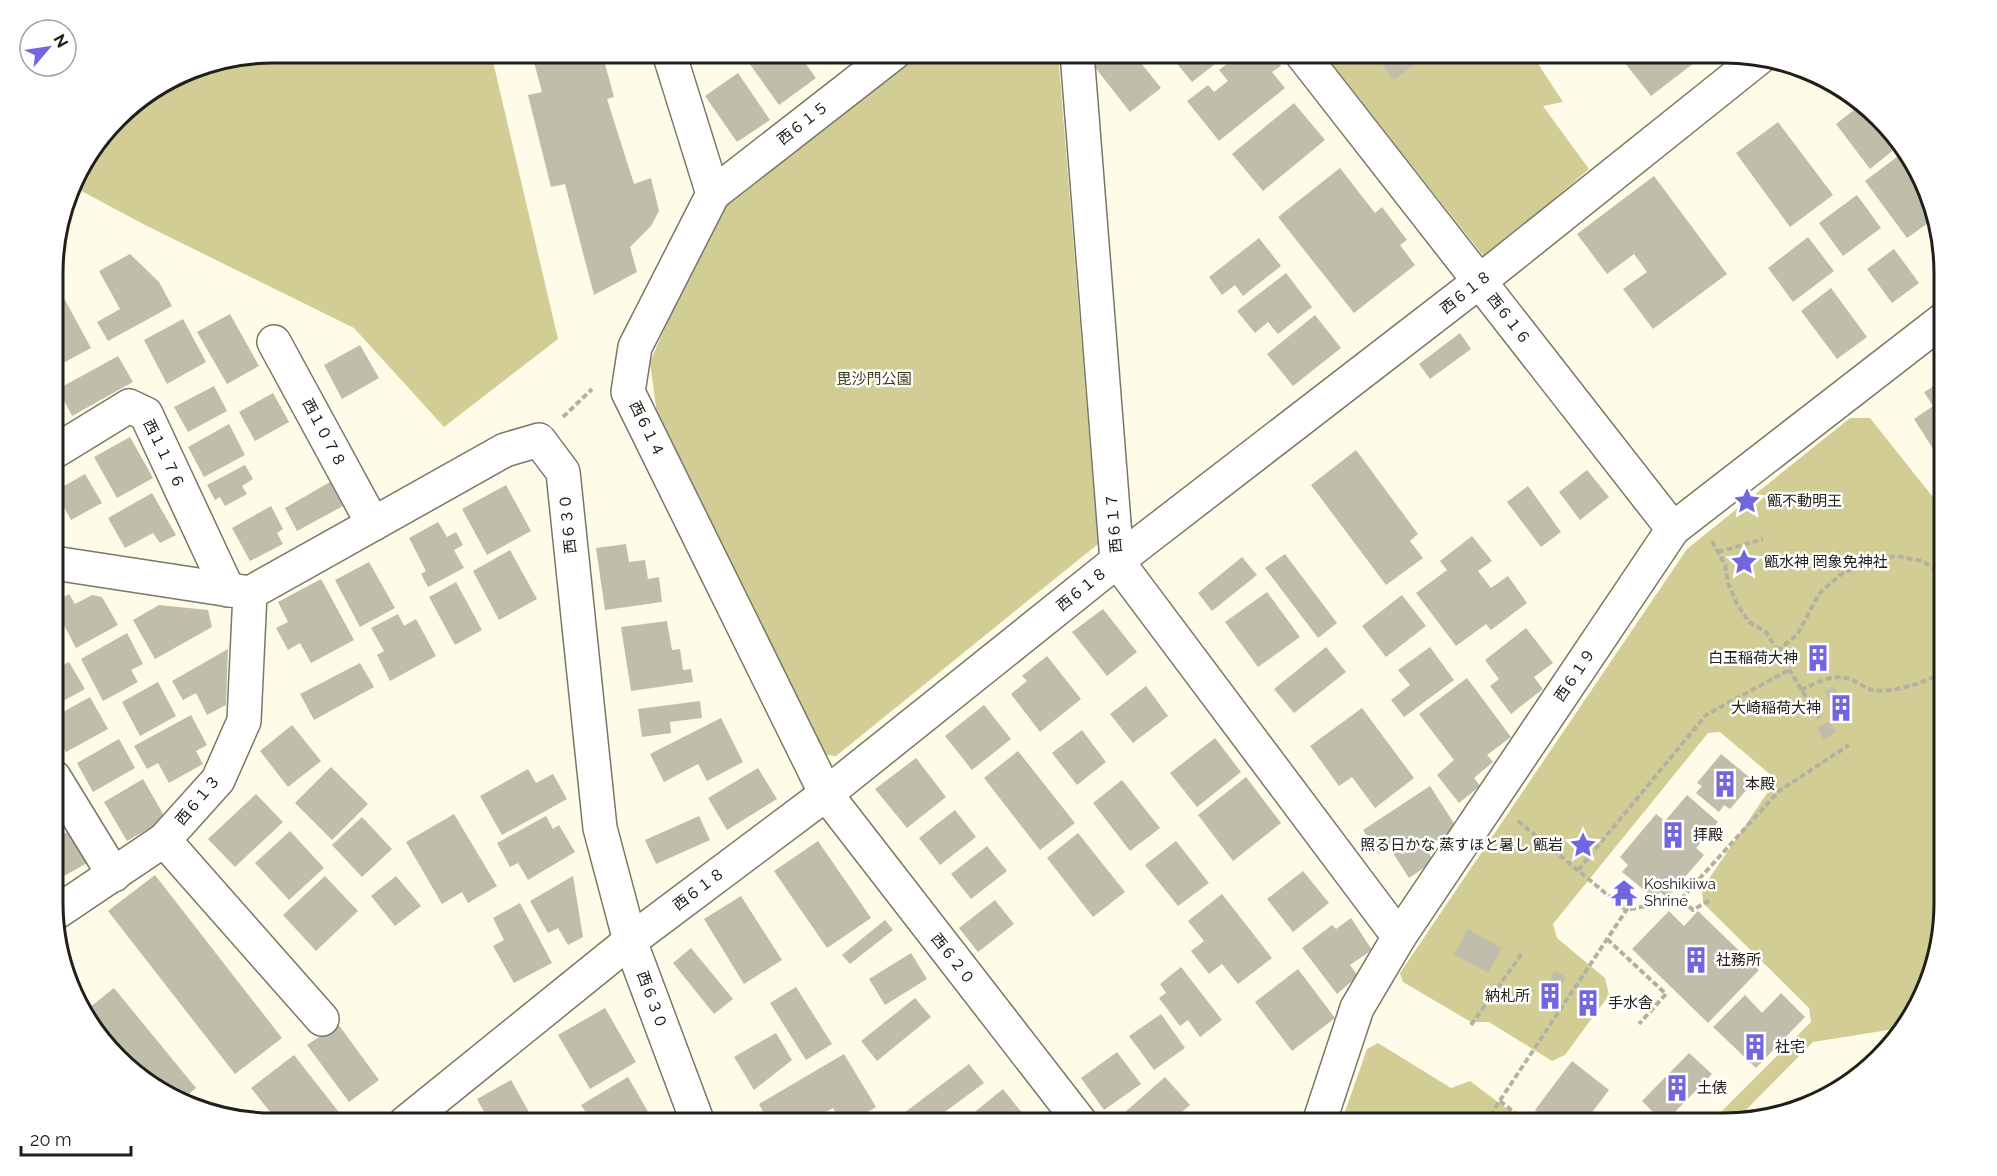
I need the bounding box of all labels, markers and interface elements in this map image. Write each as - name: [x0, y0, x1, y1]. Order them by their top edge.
- north arrow: [18, 18, 78, 78]
- text: N: [49, 31, 72, 51]
- street label: 西６１５: [774, 97, 832, 149]
- street label: 西６１８: [1437, 266, 1495, 318]
- street label: 西６１６: [1483, 290, 1535, 348]
- park label: 毘沙門公園: [836, 370, 912, 388]
- street label: 西１０７８: [298, 396, 350, 470]
- street label: 西６１４: [626, 398, 668, 460]
- street label: 西１１７６: [139, 416, 189, 492]
- place icon: 甑不動明王: [1732, 486, 1762, 516]
- street label: 西６１７: [1102, 492, 1126, 554]
- place label: 甑不動明王: [1767, 492, 1842, 510]
- street label: 西６３０: [556, 493, 580, 555]
- place icon: 甑水神 罔象免神社: [1729, 547, 1759, 577]
- place label: 甑水神 罔象免神社: [1764, 553, 1888, 571]
- street label: 西６１８: [1053, 563, 1111, 615]
- building icon: 白玉稲荷大神: [1803, 643, 1833, 673]
- street label: 西６１９: [1551, 645, 1599, 705]
- place label: 白玉稲荷大神: [1708, 649, 1798, 667]
- building icon: 大崎稲荷大神: [1826, 693, 1856, 723]
- place label: 大崎稲荷大神: [1731, 699, 1821, 717]
- building icon: 本殿: [1710, 769, 1740, 799]
- street label: 西６１３: [172, 771, 224, 829]
- place label: 本殿: [1745, 775, 1775, 793]
- building icon: 拝殿: [1658, 820, 1688, 850]
- place label: 拝殿: [1693, 826, 1723, 844]
- place icon: 照る日かな 蒸すほと暑し 甑岩: [1568, 830, 1598, 860]
- place label: 照る日かな 蒸すほと暑し 甑岩: [1360, 836, 1563, 854]
- street label: 西６１８: [670, 864, 728, 914]
- place label: Koshikiiwa Shrine: [1644, 875, 1716, 910]
- temple icon: Koshikiiwa Shrine: [1609, 878, 1639, 908]
- street label: 西６２０: [927, 930, 979, 988]
- building icon: 社務所: [1681, 945, 1711, 975]
- place label: 社務所: [1716, 951, 1761, 969]
- street label: 西６３０: [633, 969, 671, 1031]
- building icon: 納札所: [1535, 981, 1565, 1011]
- place label: 納札所: [1485, 987, 1530, 1005]
- building icon: 手水舎: [1573, 988, 1603, 1018]
- place label: 手水舎: [1608, 994, 1653, 1012]
- building icon: 社宅: [1740, 1032, 1770, 1062]
- place label: 社宅: [1775, 1038, 1805, 1056]
- building icon: 土俵: [1662, 1073, 1692, 1103]
- place label: 土俵: [1697, 1079, 1727, 1097]
- scale bar: [21, 1119, 130, 1157]
- text: 20 m: [30, 1129, 72, 1150]

